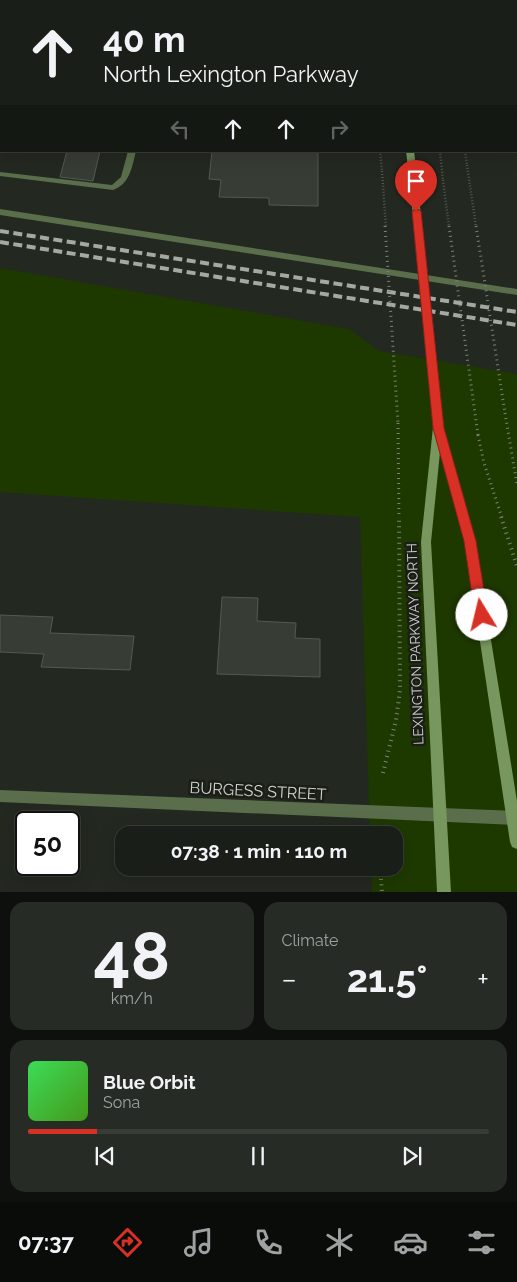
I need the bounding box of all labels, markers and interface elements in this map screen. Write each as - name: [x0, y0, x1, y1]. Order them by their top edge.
- text: 40 m: [103, 19, 185, 60]
- icon: ahead: [20, 20, 85, 85]
- text: North Lexington Parkway: [103, 61, 359, 87]
- icon: left: [166, 115, 194, 143]
- icon: ahead: [219, 115, 247, 143]
- icon: ahead: [272, 115, 300, 143]
- icon: right: [325, 115, 353, 143]
- pin: [395, 160, 437, 211]
- icon: arrive: [402, 167, 430, 195]
- street label: LEXINGTON PARKWAY NORTH: [403, 543, 427, 745]
- position arrow: [455, 588, 507, 640]
- street label: BURGESS STREET: [189, 778, 327, 804]
- speed limit sign: 50: [15, 811, 80, 876]
- text: 07:38 · 1 min · 110 m: [171, 840, 347, 862]
- text: 48: [94, 918, 170, 994]
- text: Climate: [282, 931, 338, 950]
- text: 21.5°: [347, 956, 427, 1001]
- text: −: [282, 963, 297, 996]
- text: +: [477, 963, 489, 996]
- text: km/h: [111, 989, 153, 1008]
- text: Blue Orbit: [103, 1071, 195, 1093]
- text: Sona: [103, 1093, 140, 1112]
- icon: previous: [91, 1142, 119, 1170]
- icon: pause: [244, 1142, 272, 1170]
- icon: next: [398, 1142, 426, 1170]
- icon: directions: [110, 1225, 145, 1260]
- icon: music: [181, 1225, 216, 1260]
- icon: phone: [251, 1225, 286, 1260]
- icon: climate: [322, 1225, 357, 1260]
- icon: car: [393, 1225, 428, 1260]
- icon: filters: [464, 1225, 499, 1260]
- text: 07:37: [18, 1229, 74, 1255]

